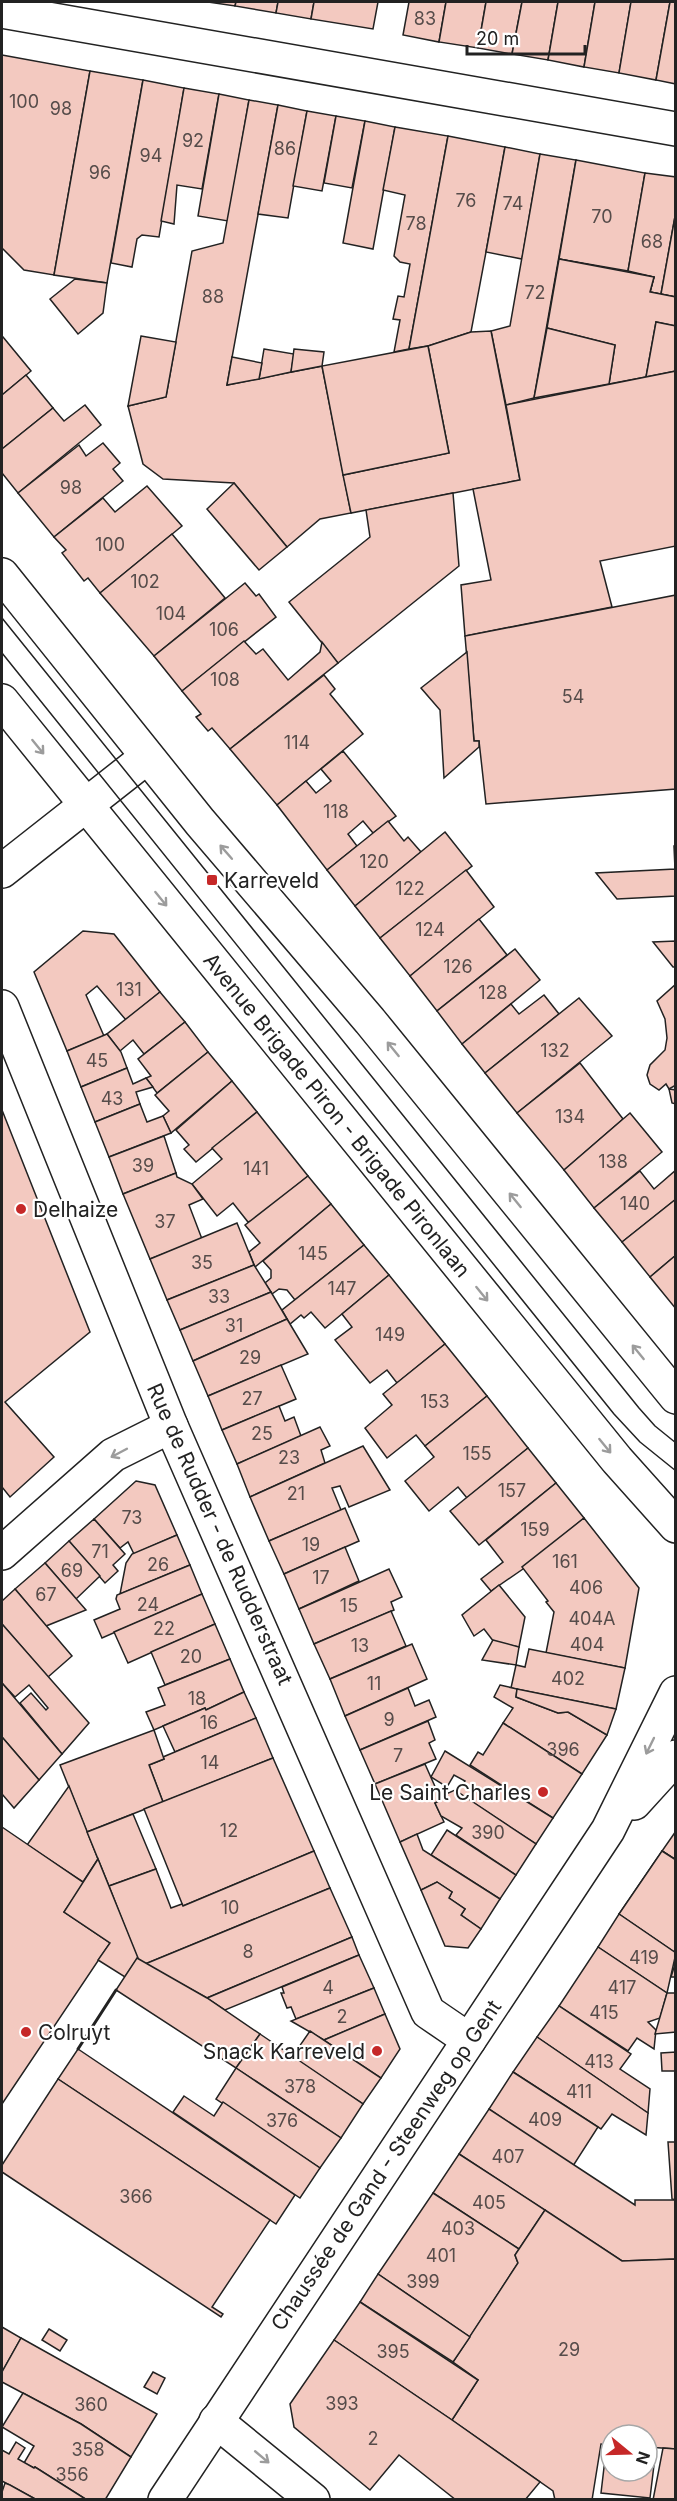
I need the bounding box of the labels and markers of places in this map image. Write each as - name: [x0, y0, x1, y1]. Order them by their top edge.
- place label: Karreveld: [224, 868, 319, 893]
- marker: Karreveld: [205, 873, 219, 887]
- place label: Delhaize: [33, 1197, 118, 1222]
- marker: Delhaize: [14, 1202, 28, 1216]
- place label: Le Saint Charles: [369, 1780, 531, 1805]
- marker: Le Saint Charles: [536, 1785, 550, 1799]
- place label: Colruyt: [38, 2020, 110, 2045]
- marker: Colruyt: [19, 2025, 33, 2039]
- place label: Snack Karreveld: [203, 2039, 365, 2064]
- marker: Snack Karreveld: [370, 2044, 384, 2058]

